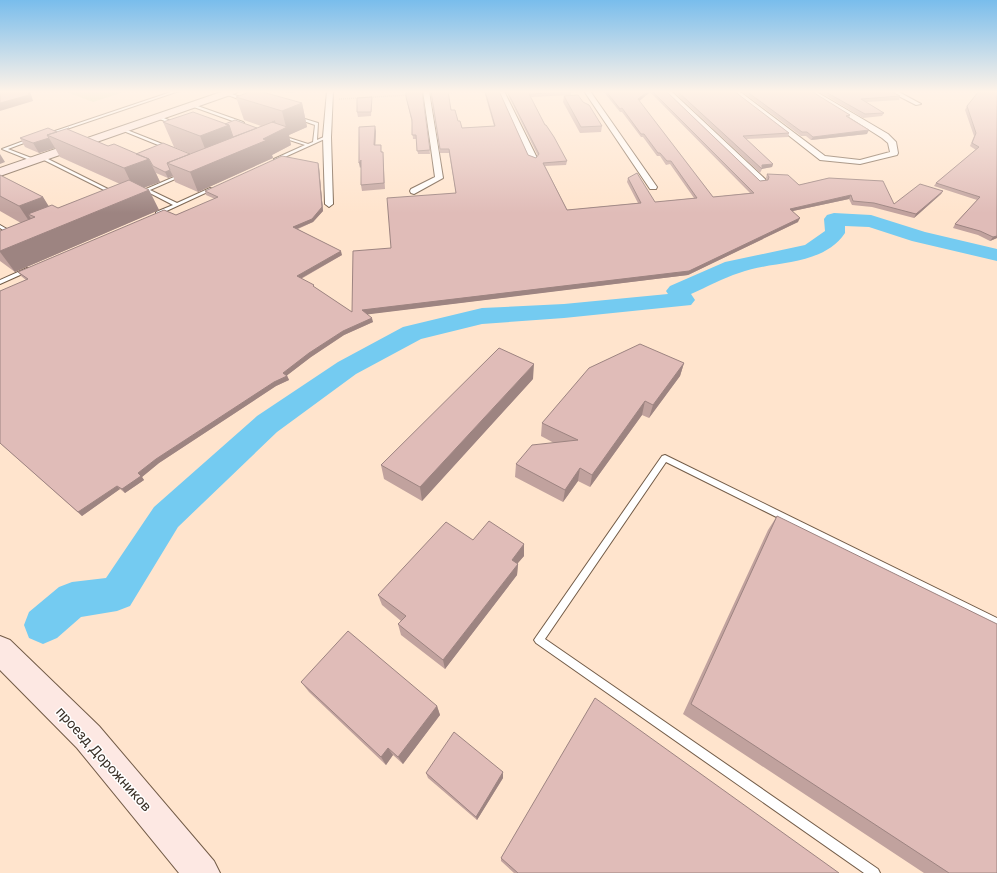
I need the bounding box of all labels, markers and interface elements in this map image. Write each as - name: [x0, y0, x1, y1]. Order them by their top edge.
- street label: проезд Дорожников: [53, 704, 155, 814]

